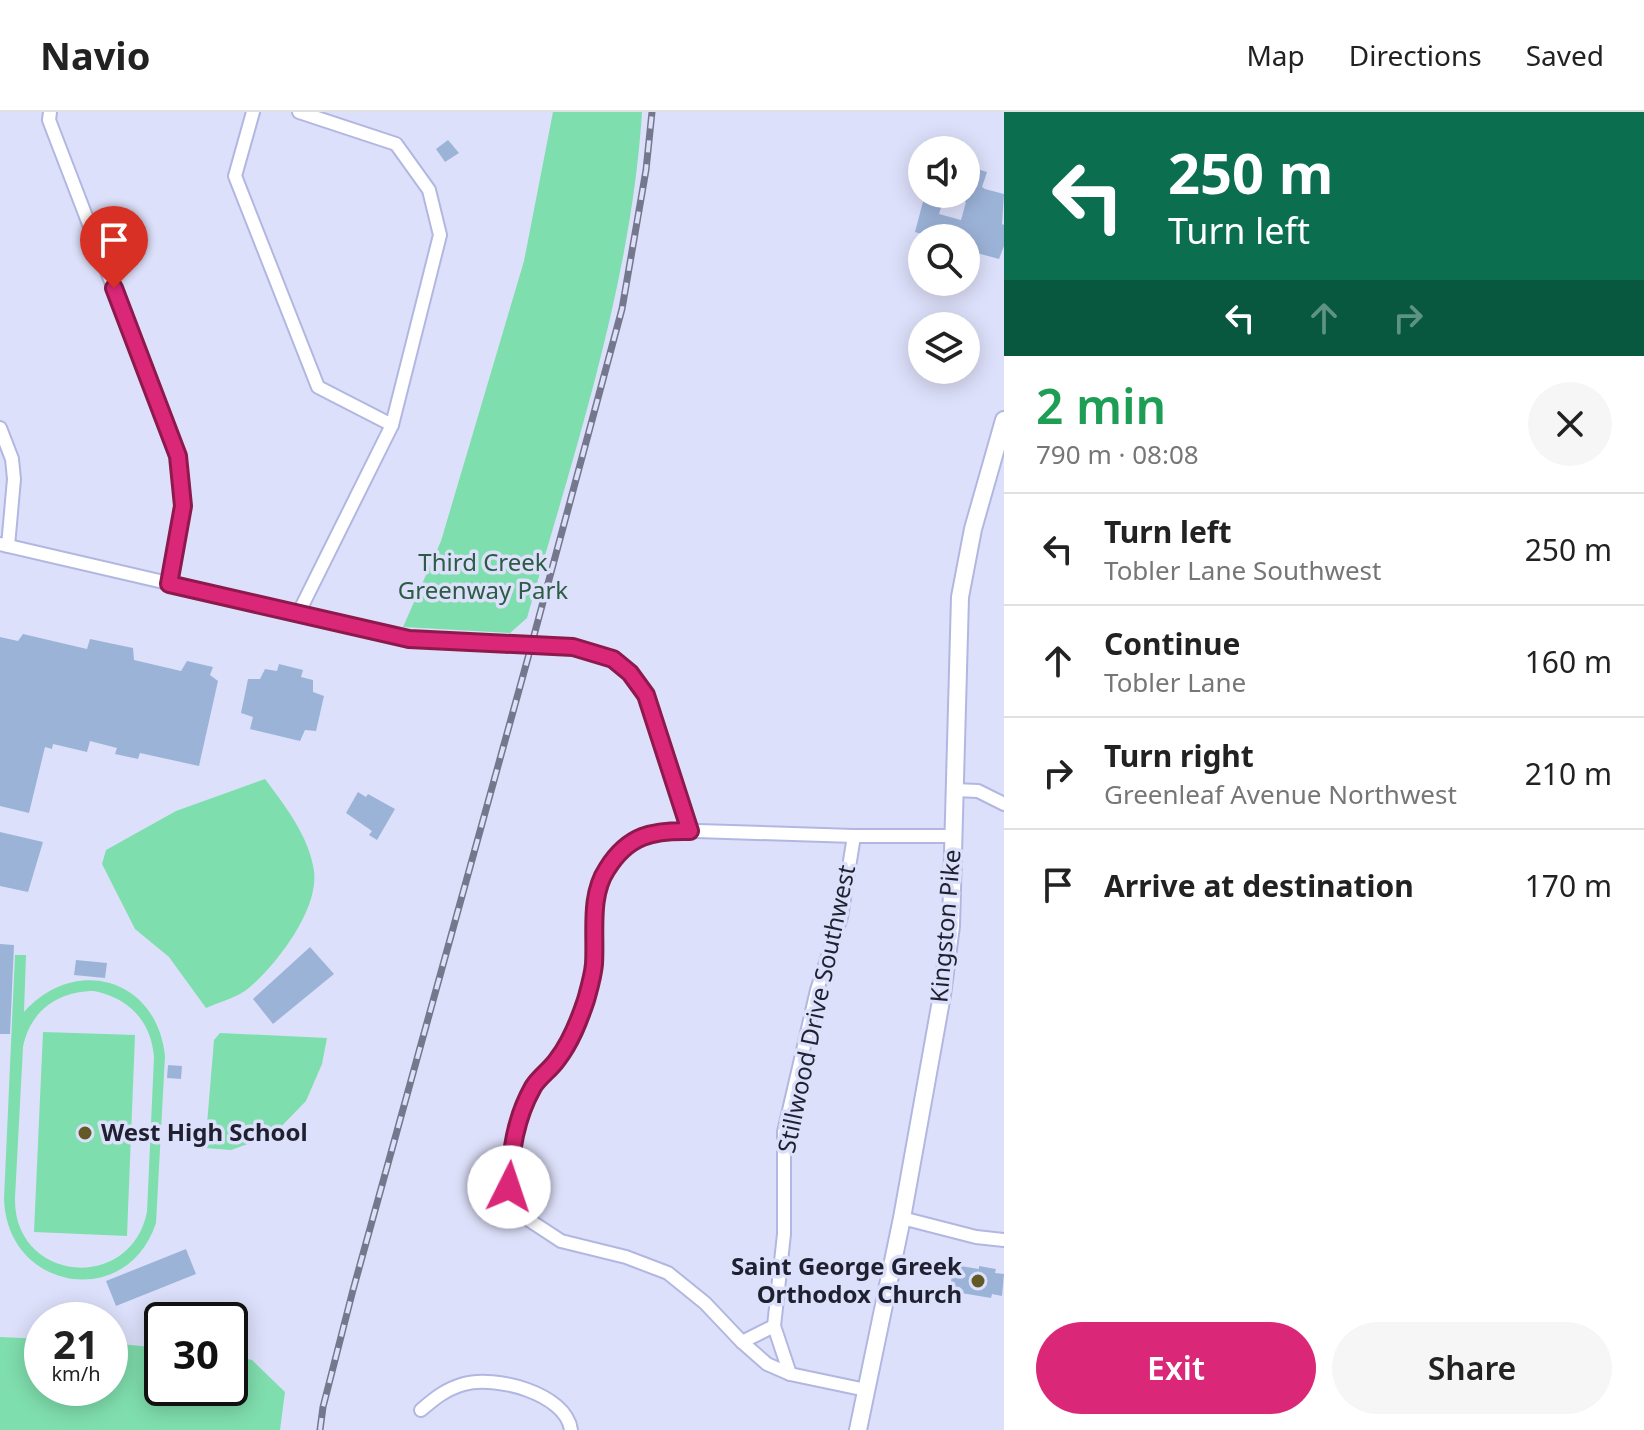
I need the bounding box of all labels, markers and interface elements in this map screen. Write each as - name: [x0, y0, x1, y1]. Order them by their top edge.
- text: Navio: [40, 29, 150, 81]
- text: Map: [1246, 36, 1305, 74]
- text: Directions: [1349, 36, 1482, 74]
- text: Saved: [1526, 36, 1604, 74]
- text: 250 m: [1168, 134, 1333, 210]
- map controls: [908, 136, 980, 384]
- button: sound: [908, 136, 980, 208]
- icon: left: [1036, 144, 1140, 248]
- pin: [80, 206, 148, 288]
- text: Turn left: [1168, 206, 1310, 255]
- icon: arrive: [92, 218, 136, 262]
- button: search: [908, 224, 980, 296]
- icon: left: [1218, 296, 1262, 340]
- icon: ahead: [1302, 296, 1346, 340]
- icon: right: [1386, 296, 1430, 340]
- button: layers: [908, 312, 980, 384]
- text: 2 min: [1036, 373, 1166, 438]
- button: close: [1528, 382, 1612, 466]
- text: 790 m · 08:08: [1036, 436, 1199, 472]
- text: Turn left: [1104, 511, 1232, 552]
- icon: left: [1036, 527, 1080, 571]
- text: 250 m: [1525, 529, 1612, 570]
- park label: Third Creek Greenway Park: [398, 545, 568, 606]
- text: Tobler Lane Southwest: [1104, 552, 1381, 588]
- text: Continue: [1104, 623, 1240, 664]
- icon: ahead: [1036, 639, 1080, 683]
- text: 160 m: [1525, 641, 1612, 682]
- text: Tobler Lane: [1104, 664, 1246, 700]
- text: Turn right: [1104, 735, 1254, 776]
- icon: right: [1036, 751, 1080, 795]
- text: 210 m: [1525, 753, 1612, 794]
- text: Greenleaf Avenue Northwest: [1104, 776, 1457, 812]
- street label: Kingston Pike: [921, 848, 968, 1004]
- street label: Stillwood Drive Southwest: [769, 861, 862, 1156]
- icon: arrive: [1036, 863, 1080, 907]
- text: Arrive at destination: [1104, 865, 1414, 906]
- text: 170 m: [1525, 865, 1612, 906]
- place label: West High School: [101, 1115, 308, 1148]
- marker: West High School: [76, 1124, 94, 1142]
- position arrow: [467, 1145, 551, 1229]
- place label: Saint George Greek Orthodox Church: [731, 1249, 962, 1310]
- marker: Saint George Greek Orthodox Church: [969, 1272, 987, 1290]
- speed limit sign: 30: [144, 1302, 248, 1406]
- text: 21: [53, 1316, 99, 1371]
- button: Exit: [1036, 1322, 1316, 1414]
- button: Share: [1332, 1322, 1612, 1414]
- text: km/h: [51, 1360, 101, 1387]

